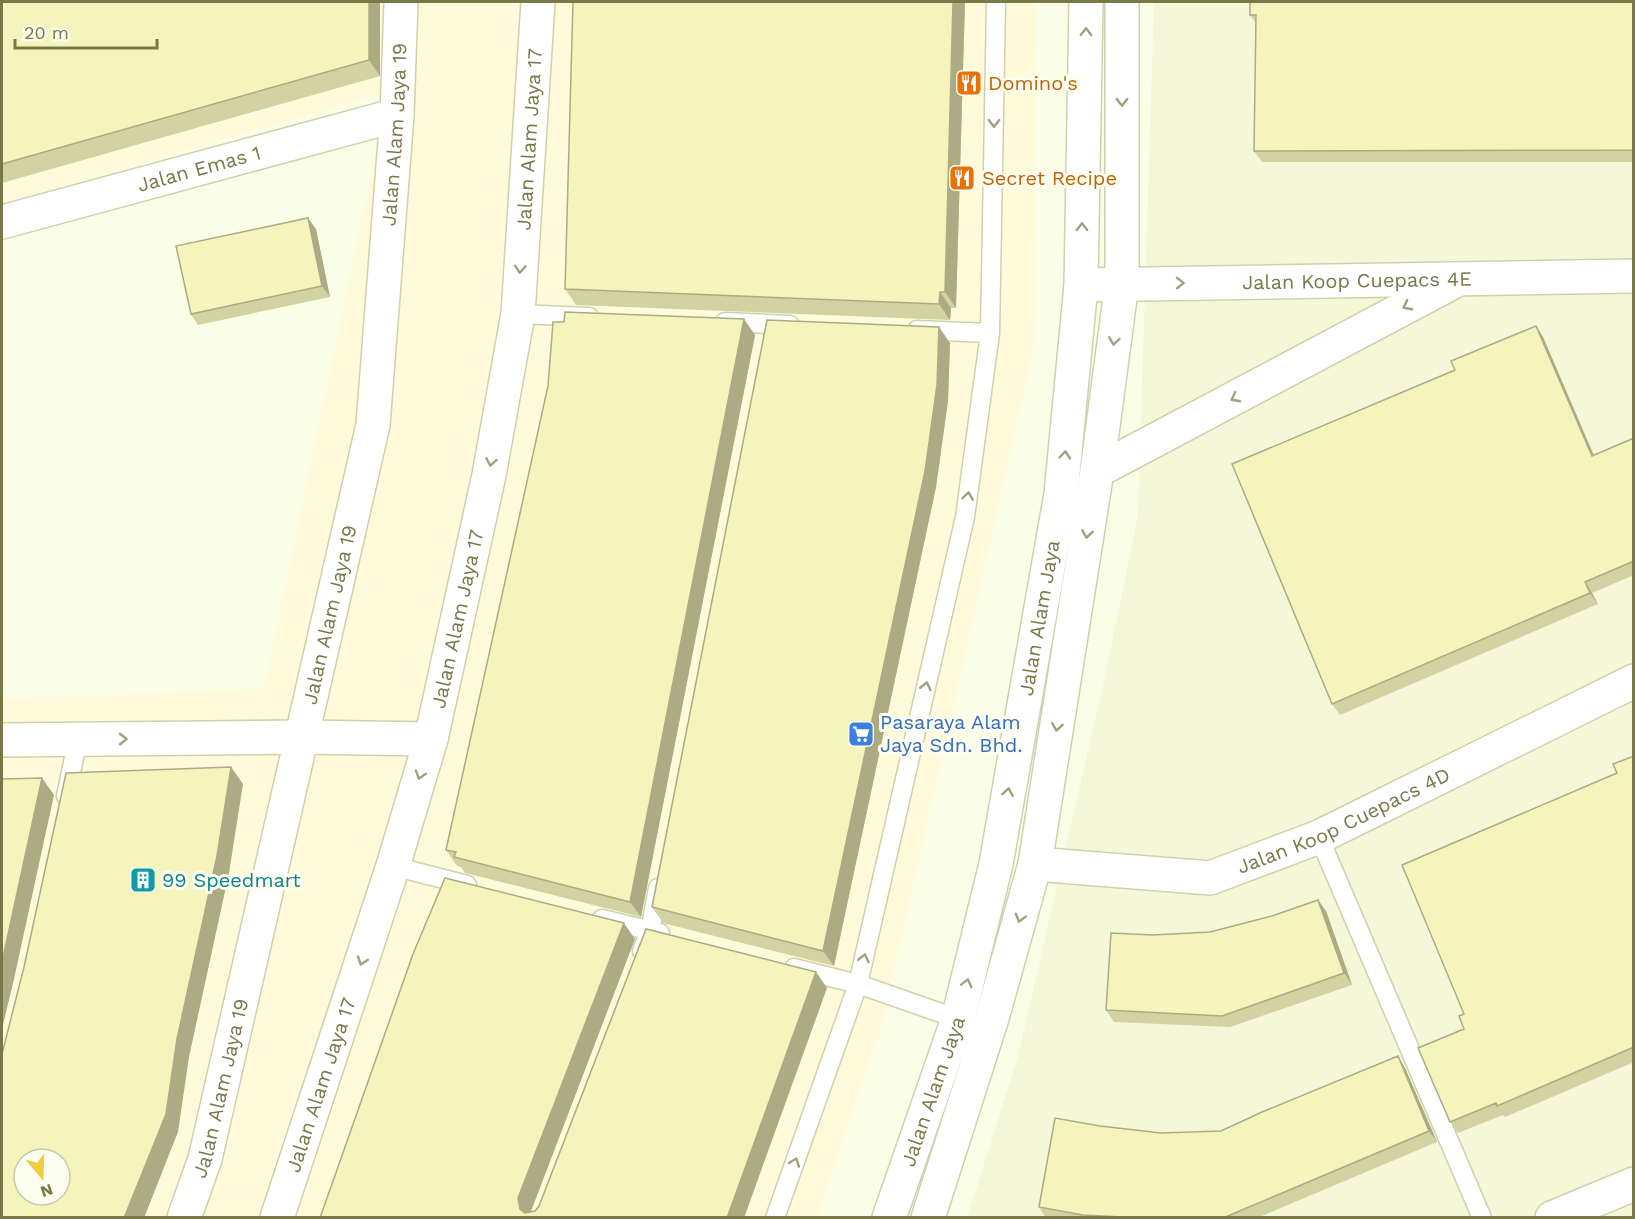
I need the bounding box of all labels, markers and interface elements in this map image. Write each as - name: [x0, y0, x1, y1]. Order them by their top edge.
- scale bar: [15, 12, 158, 50]
- text: 20 m: [24, 22, 69, 43]
- one-way arrow: [1079, 27, 1092, 36]
- street label: Jalan Alam Jaya 19: [376, 42, 412, 227]
- street label: Jalan Alam Jaya 17: [511, 48, 547, 231]
- restaurant icon: Domino's: [954, 68, 984, 98]
- place label: Domino's: [988, 71, 1078, 95]
- one-way arrow: [1116, 97, 1128, 106]
- one-way arrow: [988, 118, 1000, 127]
- street label: Jalan Emas 1: [135, 140, 263, 197]
- restaurant icon: Secret Recipe: [947, 163, 977, 193]
- place label: Secret Recipe: [982, 166, 1117, 190]
- one-way arrow: [1076, 222, 1088, 231]
- one-way arrow: [514, 265, 527, 274]
- street label: Jalan Koop Cuepacs 4E: [1242, 267, 1472, 294]
- one-way arrow: [1176, 276, 1185, 289]
- one-way arrow: [1403, 299, 1414, 310]
- one-way arrow: [1109, 337, 1121, 346]
- one-way arrow: [1231, 391, 1242, 402]
- one-way arrow: [1058, 451, 1071, 460]
- one-way arrow: [485, 457, 498, 467]
- one-way arrow: [961, 491, 973, 500]
- street label: Jalan Alam Jaya 19: [297, 523, 362, 707]
- street label: Jalan Alam Jaya 17: [426, 527, 489, 711]
- one-way arrow: [1081, 530, 1093, 539]
- street label: Jalan Alam Jaya: [1014, 538, 1065, 698]
- one-way arrow: [919, 681, 932, 691]
- place label: Pasaraya Alam Jaya Sdn. Bhd.: [880, 710, 1023, 757]
- supermarket icon: Pasaraya Alam Jaya Sdn. Bhd.: [846, 719, 876, 749]
- one-way arrow: [1051, 722, 1063, 732]
- one-way arrow: [118, 733, 127, 745]
- street label: Jalan Koop Cuepacs 4D: [1234, 762, 1454, 879]
- one-way arrow: [415, 769, 427, 780]
- one-way arrow: [1001, 788, 1014, 798]
- building icon: 99 Speedmart: [128, 865, 158, 895]
- place label: 99 Speedmart: [162, 868, 301, 892]
- one-way arrow: [1015, 912, 1027, 923]
- one-way arrow: [857, 953, 870, 963]
- one-way arrow: [357, 955, 369, 966]
- one-way arrow: [959, 978, 972, 988]
- street label: Jalan Alam Jaya 17: [281, 995, 361, 1175]
- street label: Jalan Alam Jaya 19: [187, 996, 253, 1181]
- street label: Jalan Alam Jaya: [896, 1013, 970, 1170]
- north arrow: [12, 1147, 72, 1207]
- one-way arrow: [787, 1158, 800, 1168]
- text: N: [38, 1180, 55, 1202]

